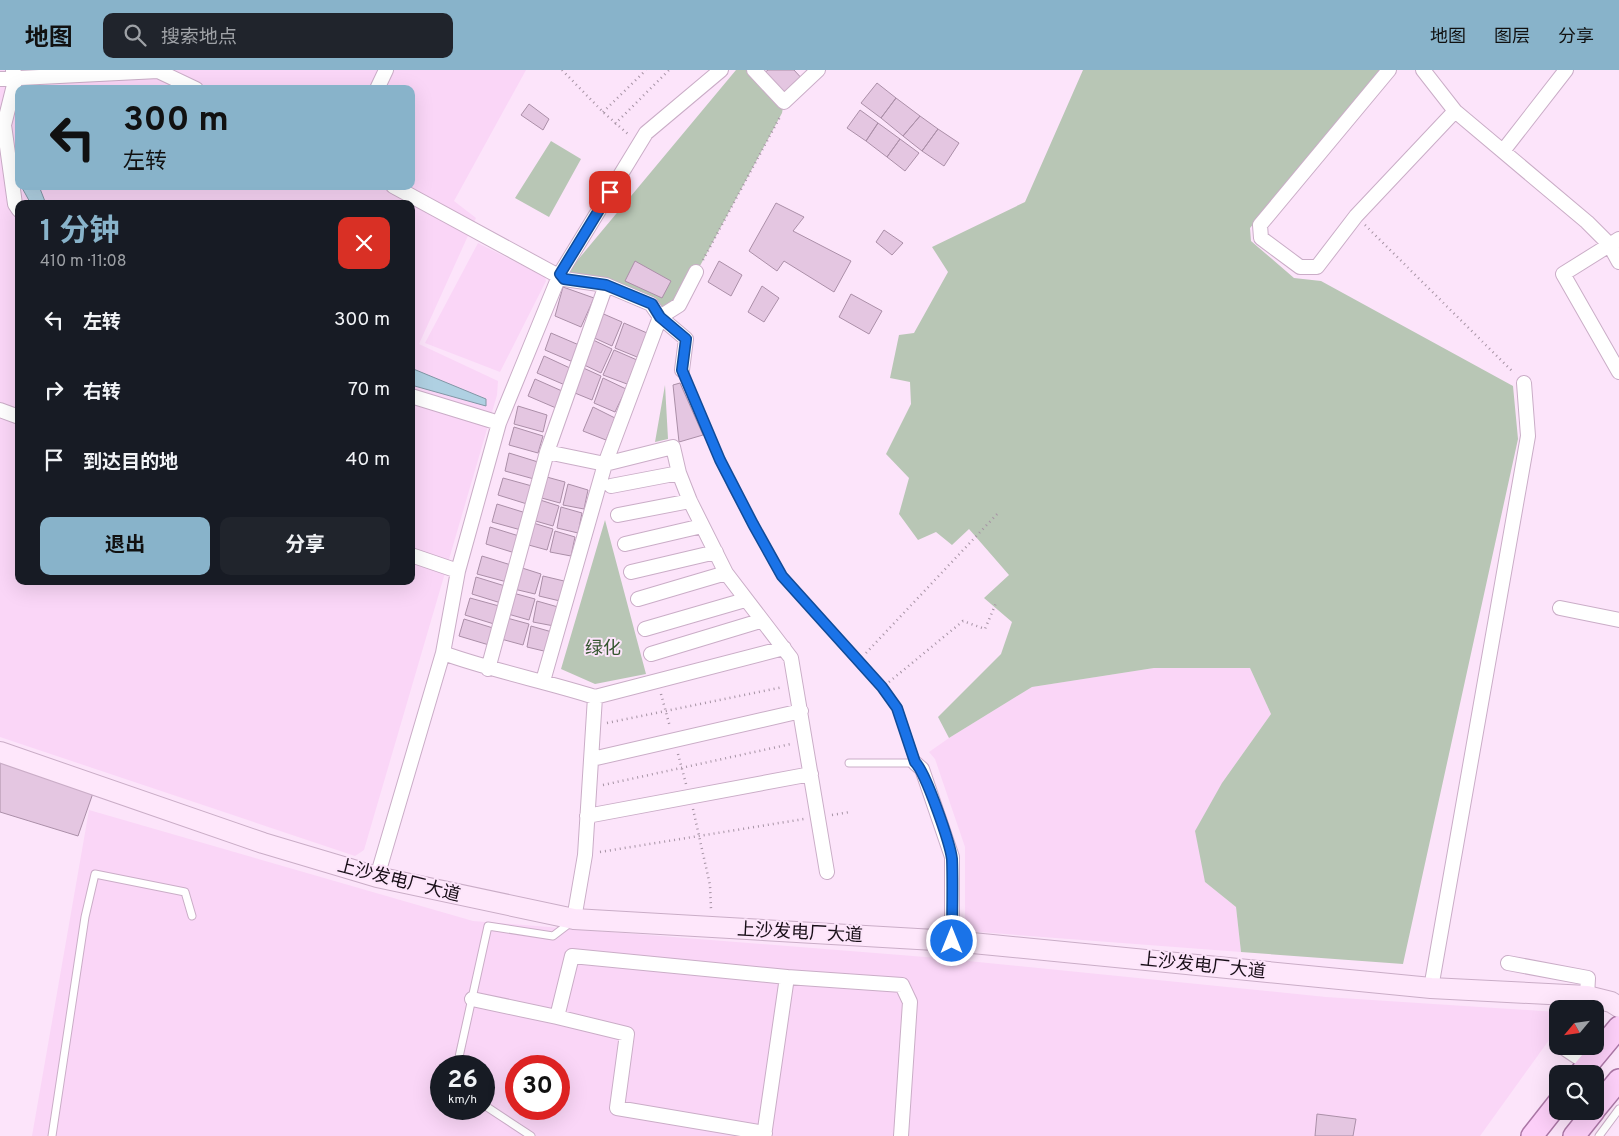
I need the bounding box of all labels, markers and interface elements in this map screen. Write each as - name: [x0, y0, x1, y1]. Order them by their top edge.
- search box: [103, 13, 453, 58]
- icon: search: [121, 21, 149, 49]
- text: 地图: [25, 24, 73, 54]
- text: 搜索地点: [161, 26, 237, 50]
- text: 地图: [1430, 26, 1466, 49]
- text: 图层: [1494, 26, 1530, 49]
- text: 分享: [1558, 26, 1594, 49]
- text: 300 m: [123, 99, 229, 143]
- icon: left: [40, 105, 105, 170]
- text: 左转: [123, 149, 167, 176]
- pin: [589, 171, 631, 213]
- icon: arrive: [596, 178, 624, 206]
- text: 1 分钟: [40, 214, 120, 251]
- button: close: [338, 217, 390, 269]
- text: 410 m · 11:08: [40, 252, 127, 272]
- icon: left: [40, 306, 68, 334]
- text: 300 m: [334, 308, 390, 332]
- text: 左转: [83, 311, 121, 335]
- icon: right: [40, 376, 68, 404]
- text: 70 m: [348, 378, 390, 402]
- text: 右转: [83, 381, 121, 405]
- icon: arrive: [40, 446, 68, 474]
- text: 40 m: [345, 448, 390, 472]
- text: 到达目的地: [83, 451, 178, 475]
- button: 退出: [40, 517, 210, 575]
- button: 分享: [220, 517, 390, 575]
- park label: 绿化: [585, 638, 621, 661]
- street label: 上沙发电厂大道: [335, 855, 463, 908]
- position arrow: [925, 914, 977, 966]
- street label: 上沙发电厂大道: [736, 919, 863, 948]
- street label: 上沙发电厂大道: [1139, 948, 1267, 985]
- north arrow: [1549, 1000, 1604, 1055]
- map controls: [1549, 1000, 1604, 1120]
- speed limit sign: 30: [505, 1055, 570, 1120]
- text: 26: [447, 1065, 478, 1097]
- button: search: [1549, 1065, 1604, 1120]
- text: km/h: [448, 1092, 477, 1108]

